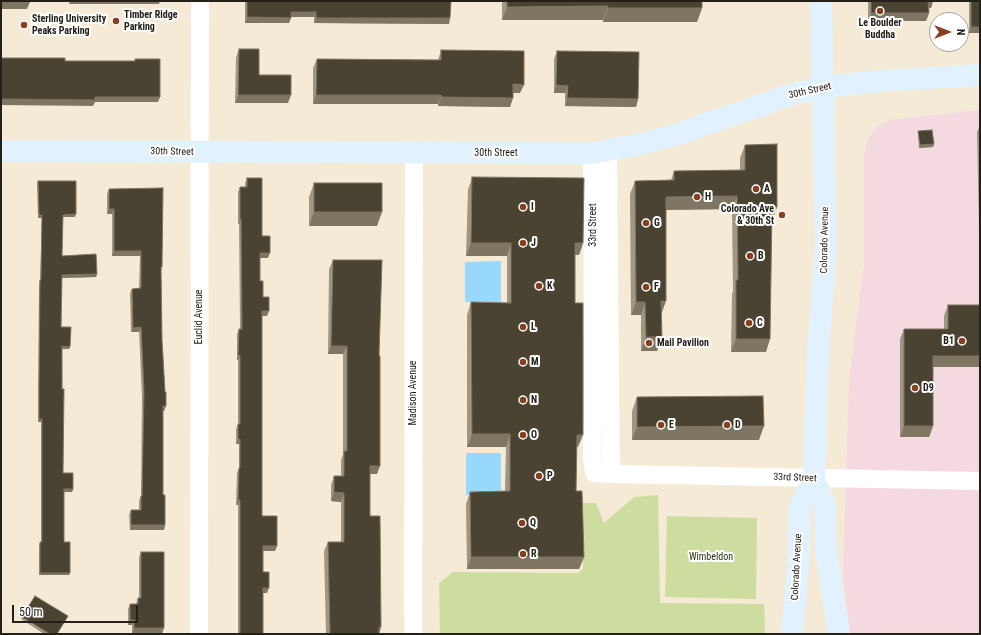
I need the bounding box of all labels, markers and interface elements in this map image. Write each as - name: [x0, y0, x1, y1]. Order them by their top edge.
- marker: Le Boulder Buddha: [875, 6, 885, 16]
- place label: Timber Ridge Parking: [124, 9, 178, 32]
- north arrow: [929, 12, 969, 52]
- place label: Sterling University Peaks Parking: [32, 13, 106, 36]
- marker: Timber Ridge Parking: [111, 16, 121, 26]
- place label: Le Boulder Buddha: [859, 17, 901, 40]
- marker: Sterling University Peaks Parking: [19, 20, 29, 30]
- text: N: [954, 29, 967, 35]
- street label: 30th Street: [788, 80, 832, 102]
- street label: 30th Street: [150, 146, 194, 158]
- street label: 30th Street: [474, 147, 518, 159]
- place label: A: [764, 183, 770, 195]
- marker: A: [751, 184, 761, 194]
- place label: H: [705, 191, 711, 203]
- marker: H: [692, 192, 702, 202]
- place label: I: [531, 201, 534, 213]
- marker: I: [518, 202, 528, 212]
- street label: 33rd Street: [587, 203, 599, 247]
- place label: Colorado Ave & 30th St: [721, 203, 774, 226]
- street label: Colorado Avenue: [818, 207, 832, 273]
- marker: Colorado Ave & 30th St: [777, 210, 787, 220]
- place label: G: [654, 217, 660, 229]
- marker: G: [641, 218, 651, 228]
- place label: J: [531, 237, 536, 249]
- marker: J: [518, 238, 528, 248]
- place label: B: [758, 250, 764, 262]
- marker: B: [745, 251, 755, 261]
- place label: K: [547, 280, 553, 292]
- marker: K: [534, 281, 544, 291]
- place label: F: [654, 281, 659, 293]
- marker: F: [641, 282, 651, 292]
- street label: Euclid Avenue: [193, 290, 205, 344]
- place label: C: [757, 317, 763, 329]
- marker: C: [744, 318, 754, 328]
- place label: L: [531, 321, 536, 333]
- marker: L: [518, 322, 528, 332]
- place label: B1: [943, 335, 954, 347]
- marker: B1: [957, 336, 967, 346]
- place label: Mail Pavilion: [657, 337, 709, 349]
- marker: Mail Pavilion: [644, 338, 654, 348]
- place label: M: [531, 356, 539, 368]
- marker: M: [518, 357, 528, 367]
- street label: Madison Avenue: [407, 360, 419, 426]
- place label: D9: [923, 382, 934, 394]
- marker: D9: [910, 383, 920, 393]
- place label: N: [531, 394, 537, 406]
- marker: N: [518, 395, 528, 405]
- place label: E: [669, 419, 674, 431]
- place label: D: [735, 419, 741, 431]
- marker: E: [656, 420, 666, 430]
- marker: D: [722, 420, 732, 430]
- place label: O: [531, 429, 537, 441]
- marker: O: [518, 430, 528, 440]
- place label: P: [547, 470, 553, 482]
- marker: P: [534, 471, 544, 481]
- street label: 33rd Street: [773, 471, 817, 485]
- place label: Q: [530, 517, 536, 529]
- marker: Q: [517, 518, 527, 528]
- street label: Colorado Avenue: [789, 533, 805, 601]
- place label: R: [531, 548, 537, 560]
- marker: R: [518, 549, 528, 559]
- park label: Wimbeldon: [689, 551, 733, 563]
- scale bar: [14, 597, 140, 623]
- text: 50 m: [19, 605, 43, 619]

